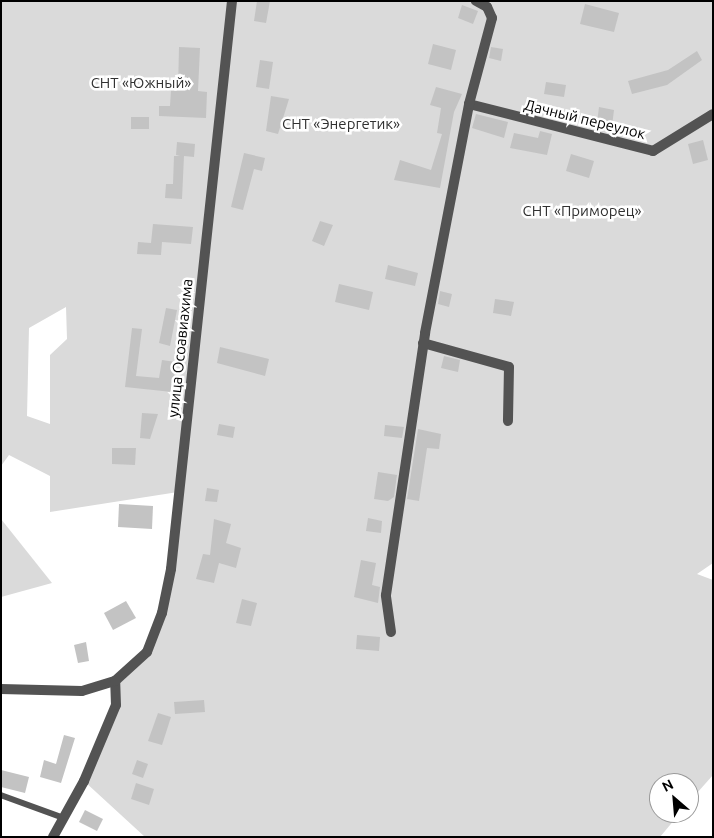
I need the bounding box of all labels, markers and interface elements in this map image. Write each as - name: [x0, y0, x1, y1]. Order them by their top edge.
- park label: СНТ «Южный»: [91, 74, 191, 92]
- street label: Дачный переулок: [522, 95, 648, 143]
- park label: СНТ «Энергетик»: [282, 115, 400, 133]
- park label: СНТ «Приморец»: [523, 202, 641, 220]
- street label: улица Осоавиахима: [164, 278, 196, 418]
- north arrow: [649, 773, 699, 823]
- text: N: [659, 776, 676, 795]

